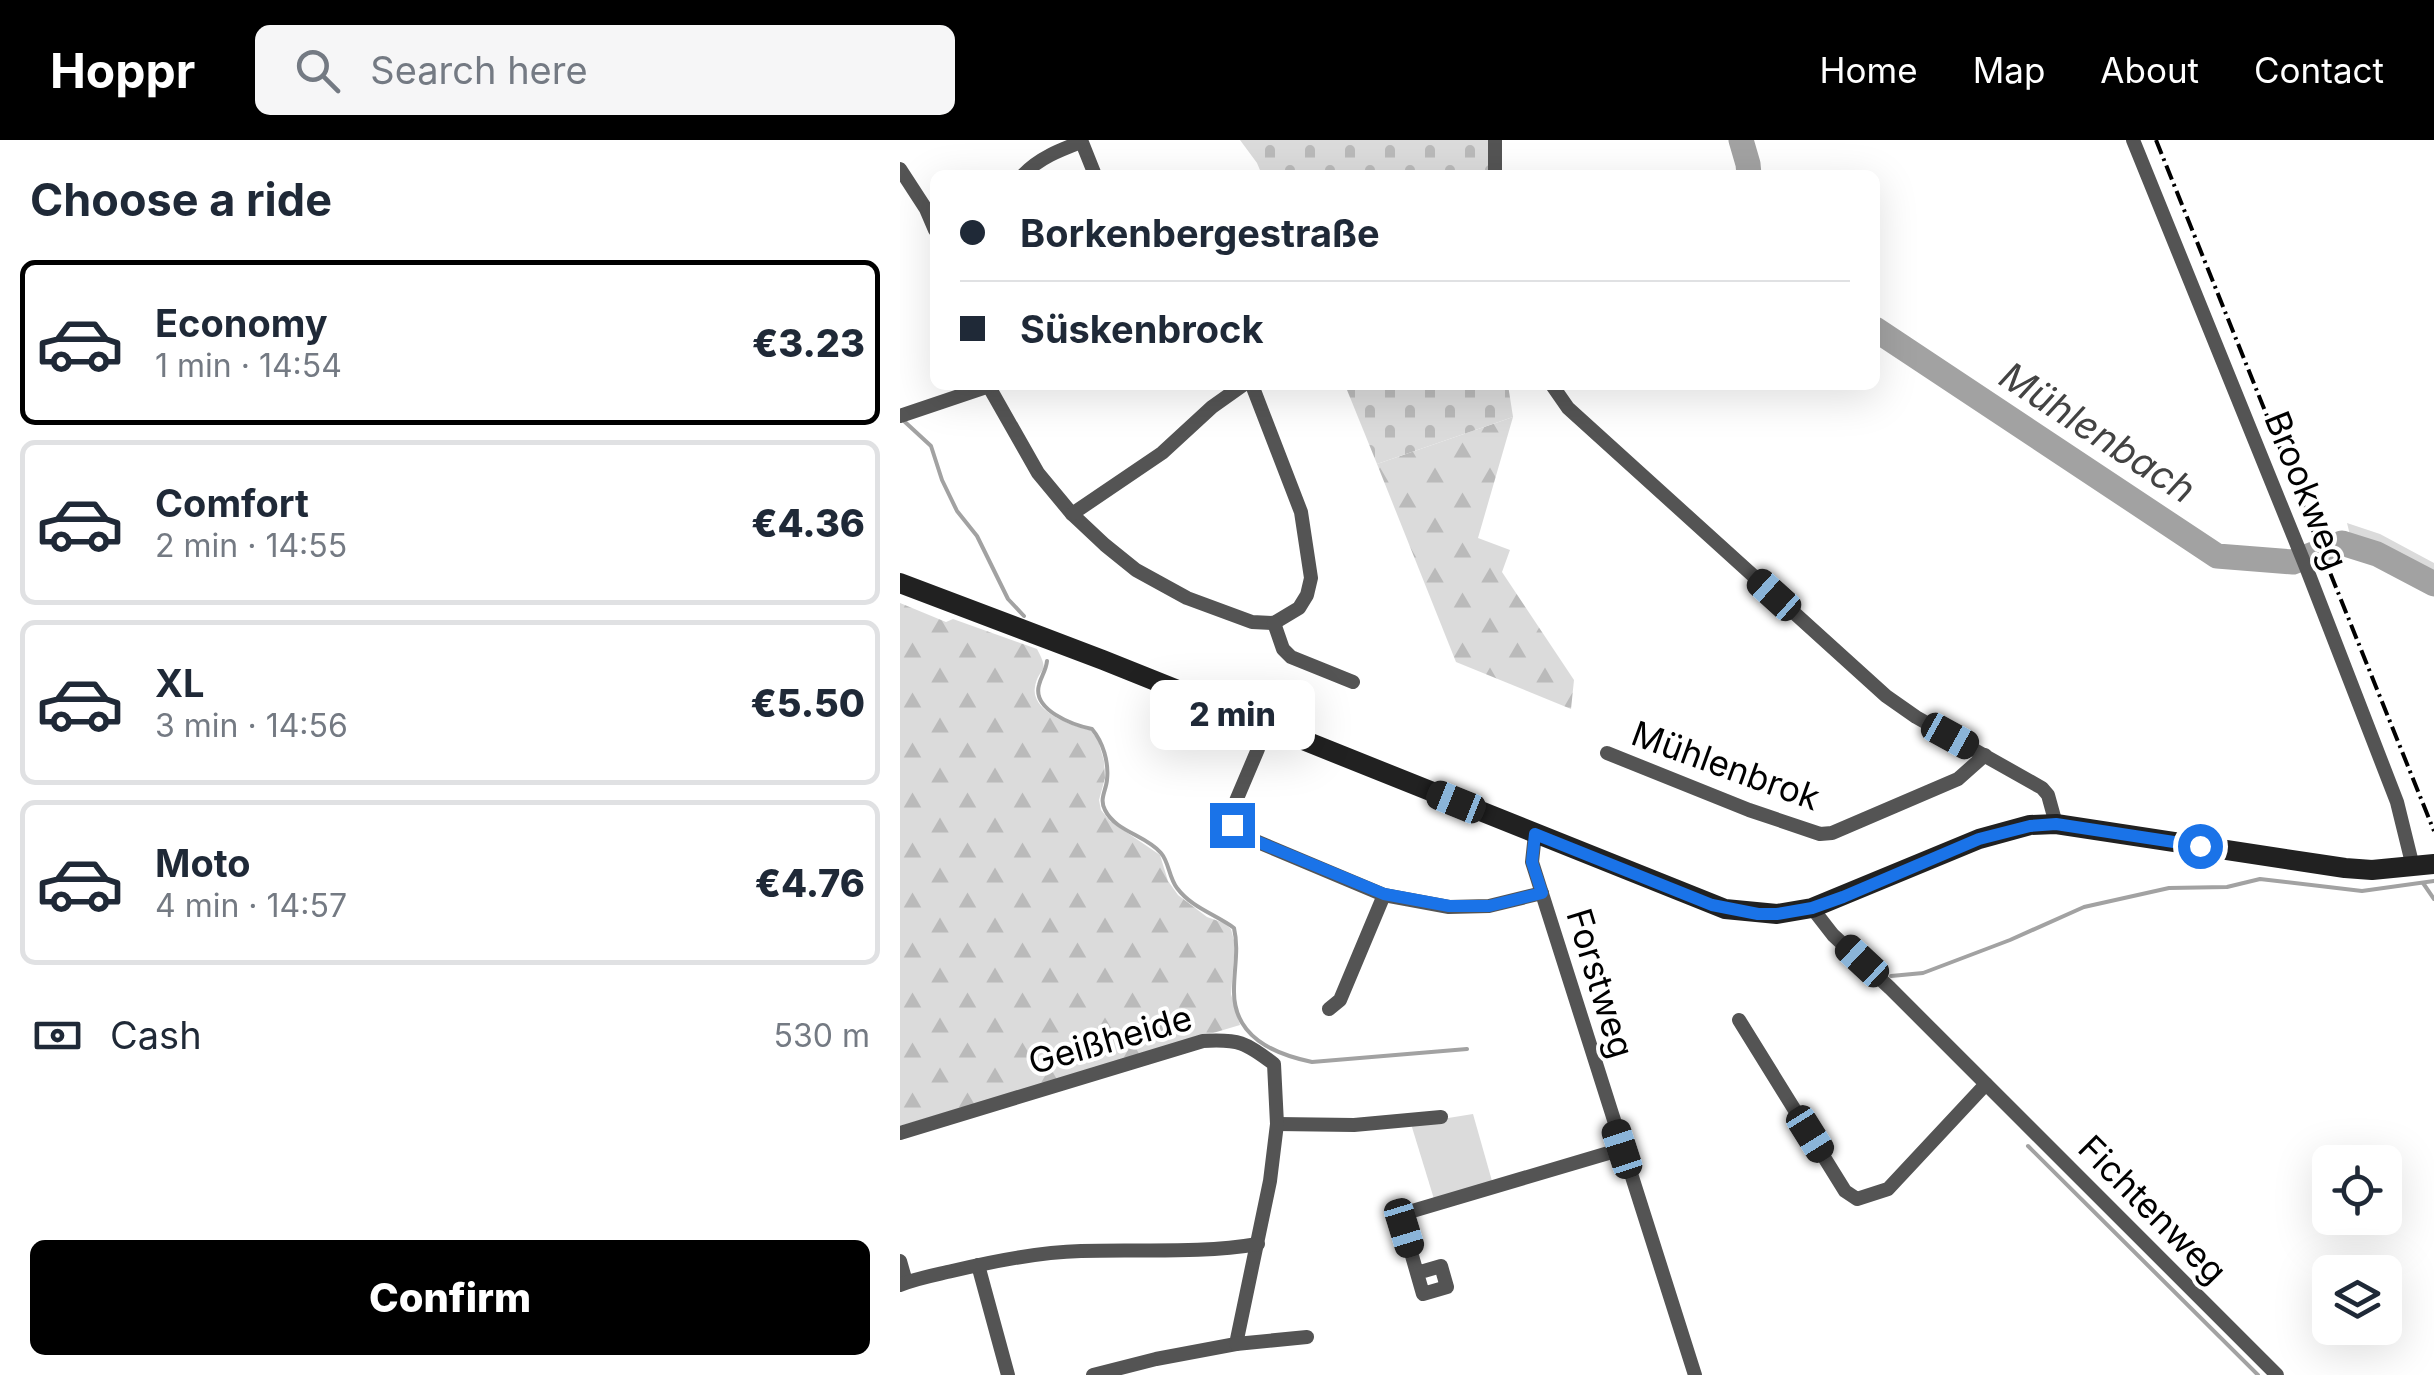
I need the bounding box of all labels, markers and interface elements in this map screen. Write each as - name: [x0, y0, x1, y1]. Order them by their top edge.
- search box: [255, 25, 955, 115]
- text: Hoppr: [50, 41, 195, 100]
- icon: search: [290, 43, 345, 98]
- text: Search here: [370, 47, 588, 93]
- text: Home: [1820, 49, 1918, 91]
- text: Map: [1973, 49, 2045, 91]
- text: About: [2100, 49, 2199, 91]
- text: Contact: [2254, 49, 2384, 91]
- text: Choose a ride: [30, 172, 332, 227]
- text: Borkenbergestraße: [1020, 210, 1380, 256]
- icon: car: [35, 298, 125, 388]
- text: Economy: [155, 300, 328, 346]
- text: Süskenbrock: [1020, 306, 1264, 352]
- text: €3.23: [752, 320, 865, 366]
- text: 1 min · 14:54: [155, 346, 342, 385]
- water label: Mühlenbach: [1992, 352, 2204, 512]
- street label: Brookweg: [2256, 405, 2358, 575]
- icon: car: [35, 478, 125, 568]
- text: Comfort: [155, 480, 309, 526]
- text: €4.36: [751, 500, 865, 546]
- text: 2 min · 14:55: [155, 526, 347, 565]
- car: [1742, 564, 1806, 626]
- icon: car: [35, 658, 125, 748]
- text: XL: [155, 660, 205, 706]
- text: €5.50: [750, 680, 865, 726]
- callout: 2 min: [1150, 680, 1314, 750]
- text: 2 min: [1189, 695, 1276, 734]
- text: 3 min · 14:56: [155, 706, 348, 745]
- car: [1916, 708, 1984, 764]
- street label: Mühlenbrok: [1626, 712, 1826, 818]
- car: [1423, 777, 1489, 827]
- route end: [1210, 803, 1255, 848]
- route start: [2178, 824, 2223, 869]
- icon: car: [35, 838, 125, 928]
- text: Moto: [155, 840, 251, 886]
- text: €4.76: [755, 860, 865, 906]
- text: 4 min · 14:57: [155, 886, 347, 925]
- street label: Forstweg: [1558, 903, 1644, 1063]
- car: [1830, 930, 1894, 992]
- street label: Geißheide: [1023, 996, 1197, 1082]
- icon: cash: [30, 1008, 85, 1063]
- text: Cash: [110, 1012, 202, 1058]
- text: 530 m: [774, 1016, 870, 1055]
- car: [1781, 1101, 1839, 1167]
- car: [1598, 1116, 1646, 1182]
- street label: Fichtenweg: [2070, 1126, 2236, 1292]
- map controls: [2312, 1145, 2402, 1345]
- button: locate: [2312, 1145, 2402, 1235]
- car: [1381, 1195, 1427, 1261]
- button: Confirm: [30, 1240, 870, 1355]
- button: layers: [2312, 1255, 2402, 1345]

